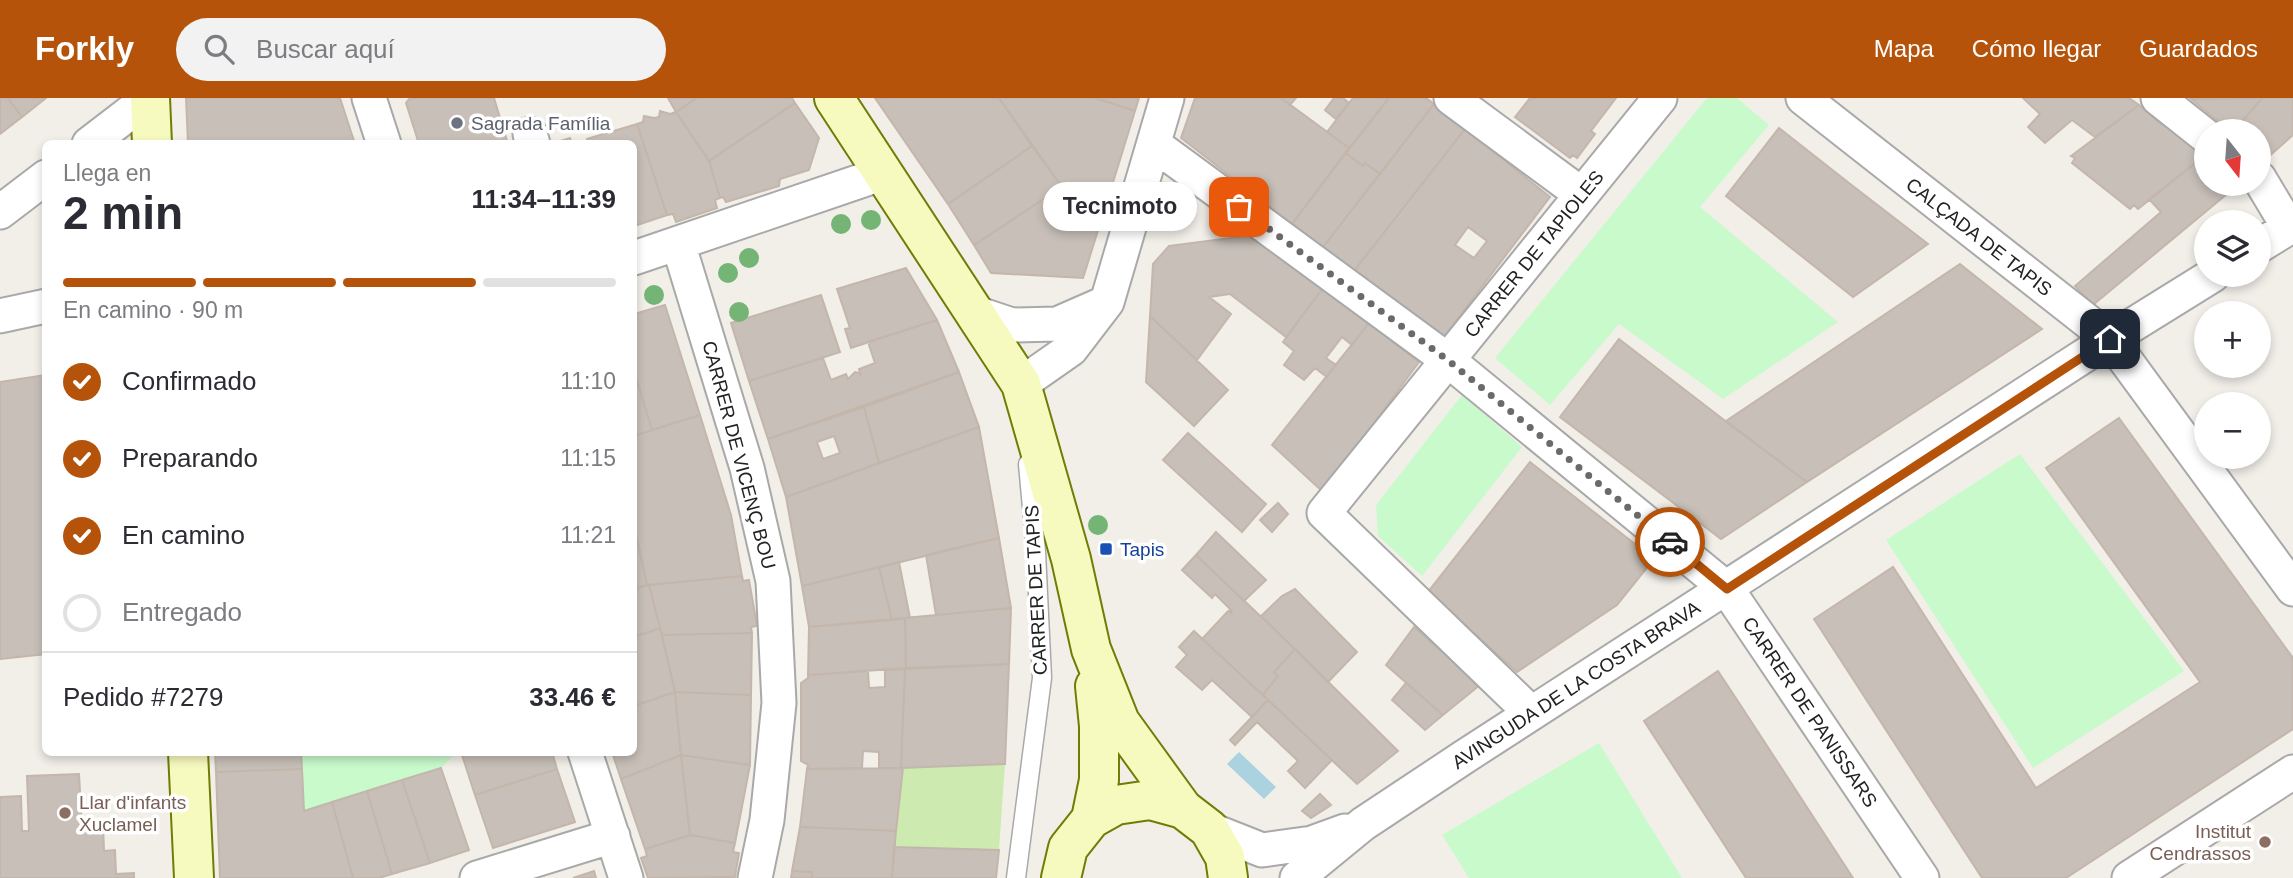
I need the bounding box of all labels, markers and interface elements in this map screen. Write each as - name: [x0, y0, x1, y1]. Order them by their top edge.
- search box: [176, 18, 666, 81]
- text: Forkly: [35, 30, 134, 67]
- icon: search: [200, 30, 238, 68]
- text: Buscar aquí: [256, 34, 395, 64]
- text: Mapa: [1874, 35, 1934, 62]
- text: Cómo llegar: [1972, 35, 2101, 62]
- text: Guardados: [2139, 35, 2258, 62]
- place label: Sagrada Família: [471, 113, 611, 134]
- marker: Sagrada Família: [449, 115, 465, 131]
- north arrow: [2194, 119, 2272, 196]
- map controls: [2194, 119, 2271, 469]
- text: Llega en: [63, 160, 151, 186]
- street label: CARRER DE TAPIOLES: [1460, 166, 1608, 342]
- street label: CALÇADA DE TAPIS: [1902, 174, 2056, 300]
- pin: [1209, 177, 1269, 237]
- callout: Tecnimoto: [1043, 182, 1197, 232]
- text: 11:34–11:39: [471, 184, 616, 214]
- text: 2 min: [63, 187, 183, 239]
- icon: bag: [1220, 188, 1258, 226]
- text: Tecnimoto: [1063, 193, 1177, 219]
- button: layers: [2194, 210, 2271, 287]
- text: En camino · 90 m: [63, 297, 243, 323]
- button: +: [2194, 301, 2271, 378]
- pin: [2080, 309, 2140, 369]
- icon: home: [2091, 320, 2129, 358]
- street label: CARRER DE VICENÇ BOU: [698, 339, 780, 571]
- icon: check: [63, 363, 101, 401]
- text: Confirmado: [122, 366, 256, 396]
- text: 11:10: [560, 368, 616, 394]
- button: −: [2194, 392, 2271, 469]
- icon: check: [63, 440, 101, 478]
- text: Preparando: [122, 443, 258, 473]
- text: 11:15: [560, 445, 616, 471]
- street label: CARRER DE TAPIS: [1021, 504, 1051, 676]
- courier: [1635, 507, 1705, 577]
- icon: check: [63, 517, 101, 555]
- text: En camino: [122, 520, 245, 550]
- text: 11:21: [560, 522, 616, 548]
- icon: car: [1651, 523, 1689, 561]
- place label: Tapis: [1120, 539, 1164, 560]
- marker: Tapis: [1098, 541, 1114, 557]
- text: Entregado: [122, 597, 242, 627]
- street label: AVINGUDA DE LA COSTA BRAVA: [1448, 597, 1704, 773]
- street label: CARRER DE PANISSARS: [1739, 613, 1881, 811]
- text: Pedido #7279: [63, 682, 223, 712]
- text: 33.46 €: [529, 682, 616, 712]
- place label: Llar d'infants Xuclamel: [79, 792, 186, 835]
- marker: Llar d'infants Xuclamel: [57, 805, 73, 821]
- place label: Institut Cendrassos: [2150, 821, 2252, 864]
- marker: Institut Cendrassos: [2257, 834, 2273, 850]

